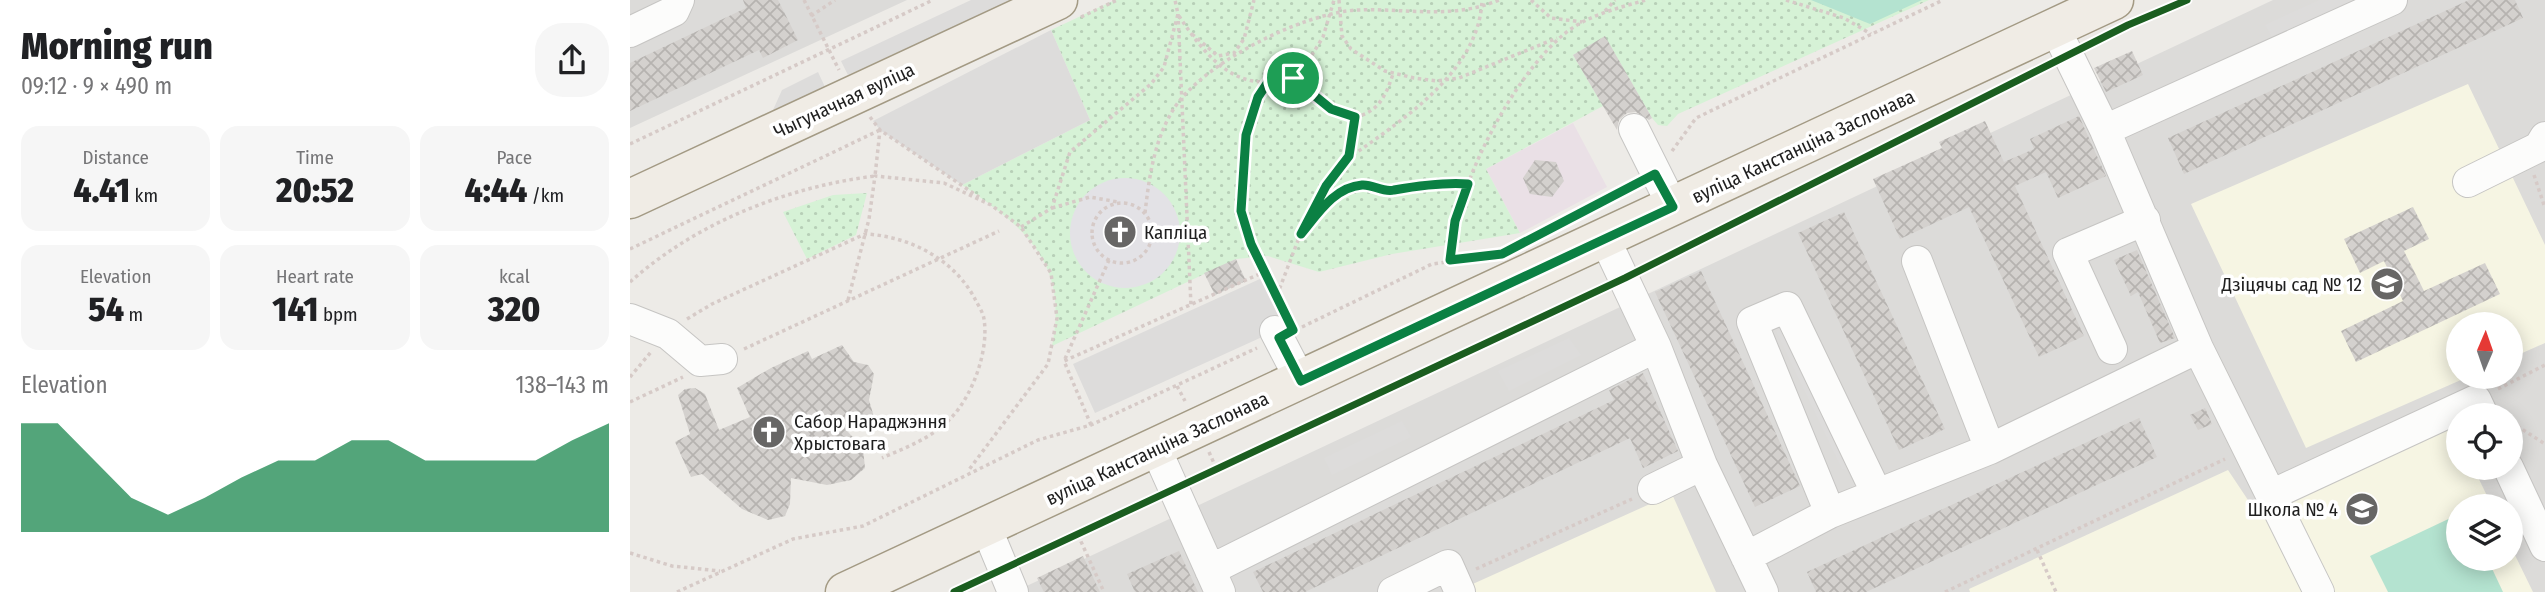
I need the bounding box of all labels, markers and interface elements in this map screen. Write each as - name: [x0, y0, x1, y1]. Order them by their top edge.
- text: Morning run: [21, 23, 213, 69]
- button: share: [535, 23, 609, 97]
- pin: [1263, 48, 1323, 108]
- street label: Чыгуначная вуліца: [770, 58, 918, 143]
- icon: arrive: [1274, 59, 1312, 97]
- text: 09:12 · 9 × 490 m: [21, 72, 172, 100]
- street label: вуліца Канстанціна Заслонава: [1688, 85, 1918, 208]
- text: Distance: [82, 146, 149, 169]
- text: Time: [296, 146, 334, 169]
- text: Pace: [497, 146, 532, 169]
- text: 4.41: [73, 169, 130, 211]
- text: 20:52: [276, 169, 354, 211]
- text: 4:44: [464, 169, 527, 211]
- text: km: [130, 184, 158, 207]
- text: /km: [527, 184, 564, 207]
- church icon: Капліца: [1101, 213, 1139, 251]
- place label: Капліца: [1144, 221, 1207, 244]
- text: Elevation: [80, 265, 151, 288]
- text: Heart rate: [276, 265, 354, 288]
- text: kcal: [499, 265, 530, 288]
- school or university icon: Дзіцячы сад № 12: [2368, 265, 2406, 303]
- place label: Дзіцячы сад № 12: [2221, 273, 2362, 296]
- text: 54: [88, 288, 124, 330]
- text: 141: [272, 288, 318, 330]
- text: 320: [488, 288, 541, 330]
- text: m: [124, 303, 143, 326]
- text: bpm: [318, 303, 358, 326]
- north arrow: [2446, 312, 2524, 388]
- map controls: [2446, 312, 2523, 571]
- text: Elevation: [21, 371, 108, 399]
- text: 138–143 m: [516, 371, 609, 399]
- street label: вуліца Канстанціна Заслонава: [1042, 387, 1272, 510]
- button: locate: [2446, 403, 2523, 480]
- place label: Сабор Нараджэння Хрыстовага: [794, 410, 947, 455]
- church icon: Сабор Нараджэння Хрыстовага: [750, 413, 788, 451]
- school or university icon: Школа № 4: [2343, 490, 2381, 528]
- button: layers: [2446, 494, 2523, 571]
- place label: Школа № 4: [2247, 498, 2338, 521]

